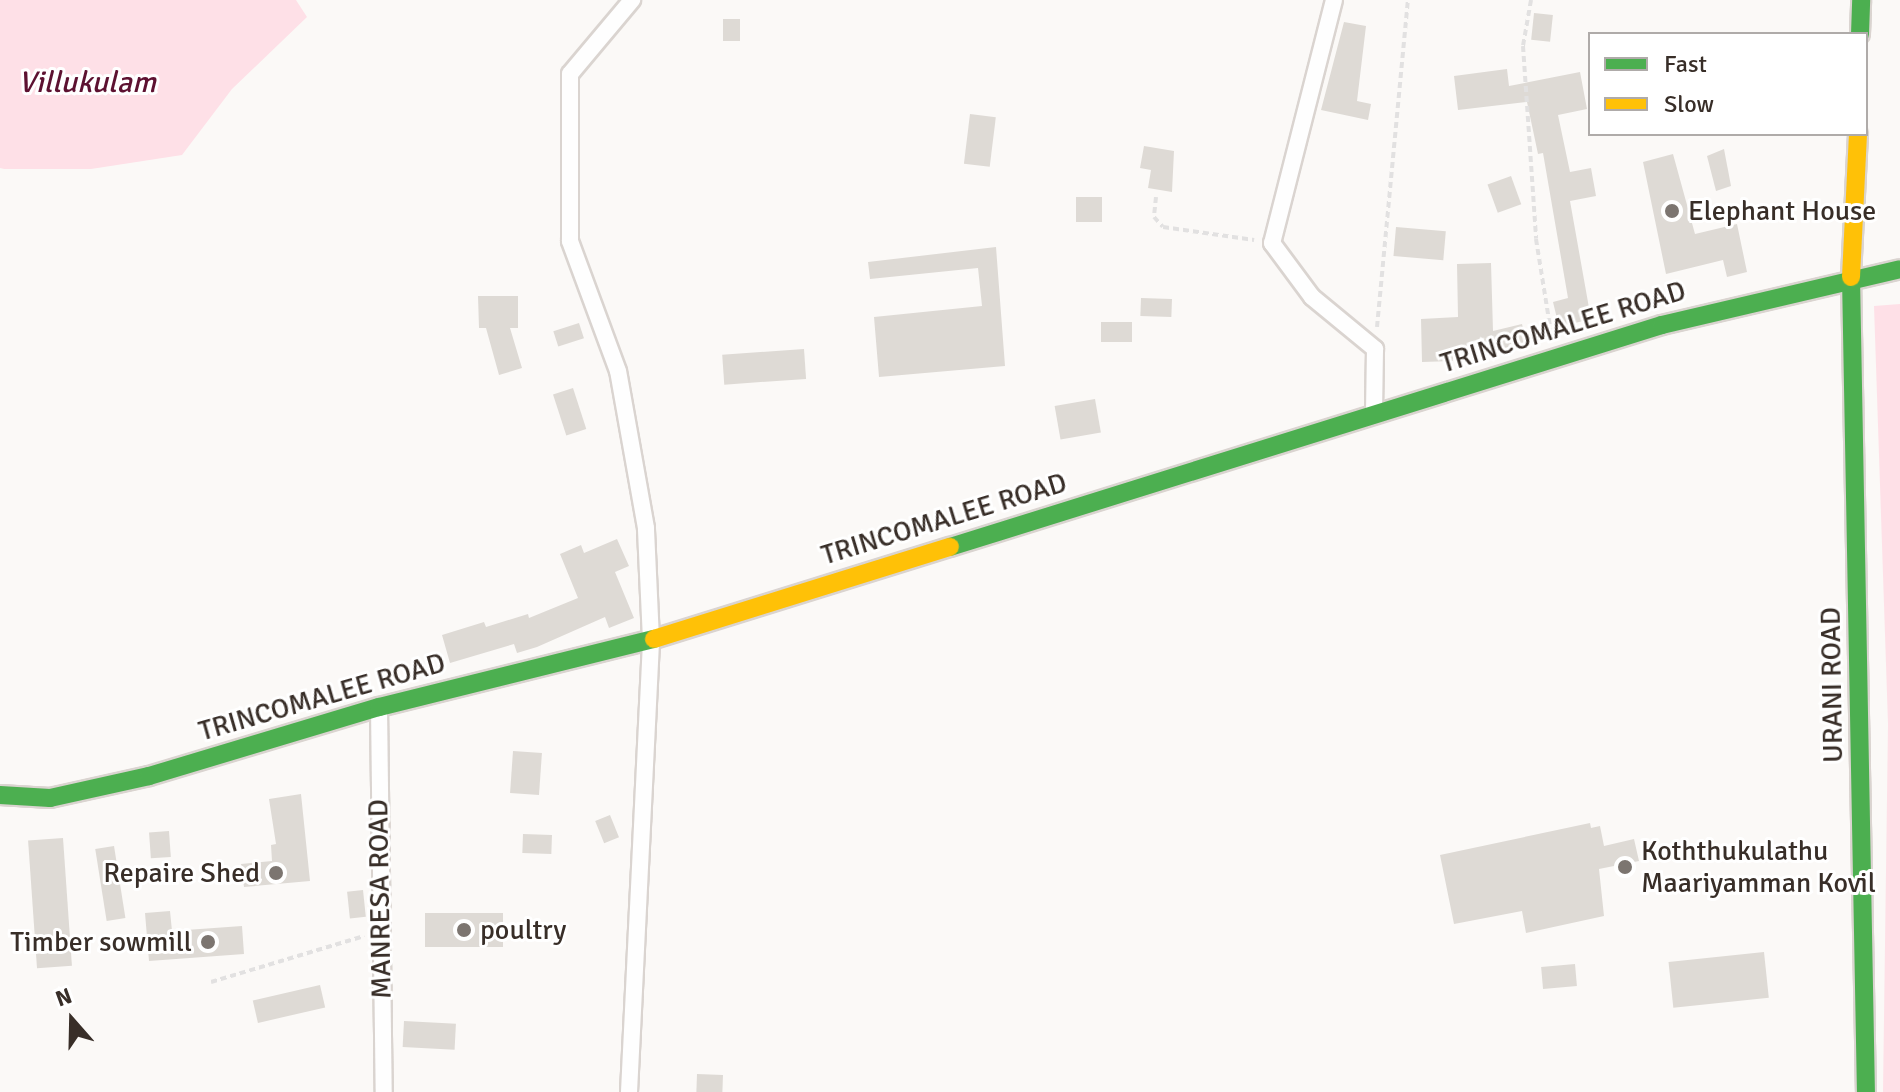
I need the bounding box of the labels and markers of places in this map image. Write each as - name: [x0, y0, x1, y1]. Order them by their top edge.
- place label: Elephant House: [1688, 194, 1876, 228]
- marker: Elephant House: [1663, 202, 1681, 220]
- place label: Koththukulathu Maariyamman Kovil: [1641, 834, 1876, 900]
- place label: Repaire Shed: [103, 856, 260, 890]
- marker: Koththukulathu Maariyamman Kovil: [1616, 858, 1634, 876]
- marker: Repaire Shed: [267, 864, 285, 882]
- place label: poultry: [480, 913, 566, 947]
- marker: poultry: [455, 921, 473, 939]
- place label: Timber sowmill: [10, 925, 192, 959]
- marker: Timber sowmill: [199, 933, 217, 951]

